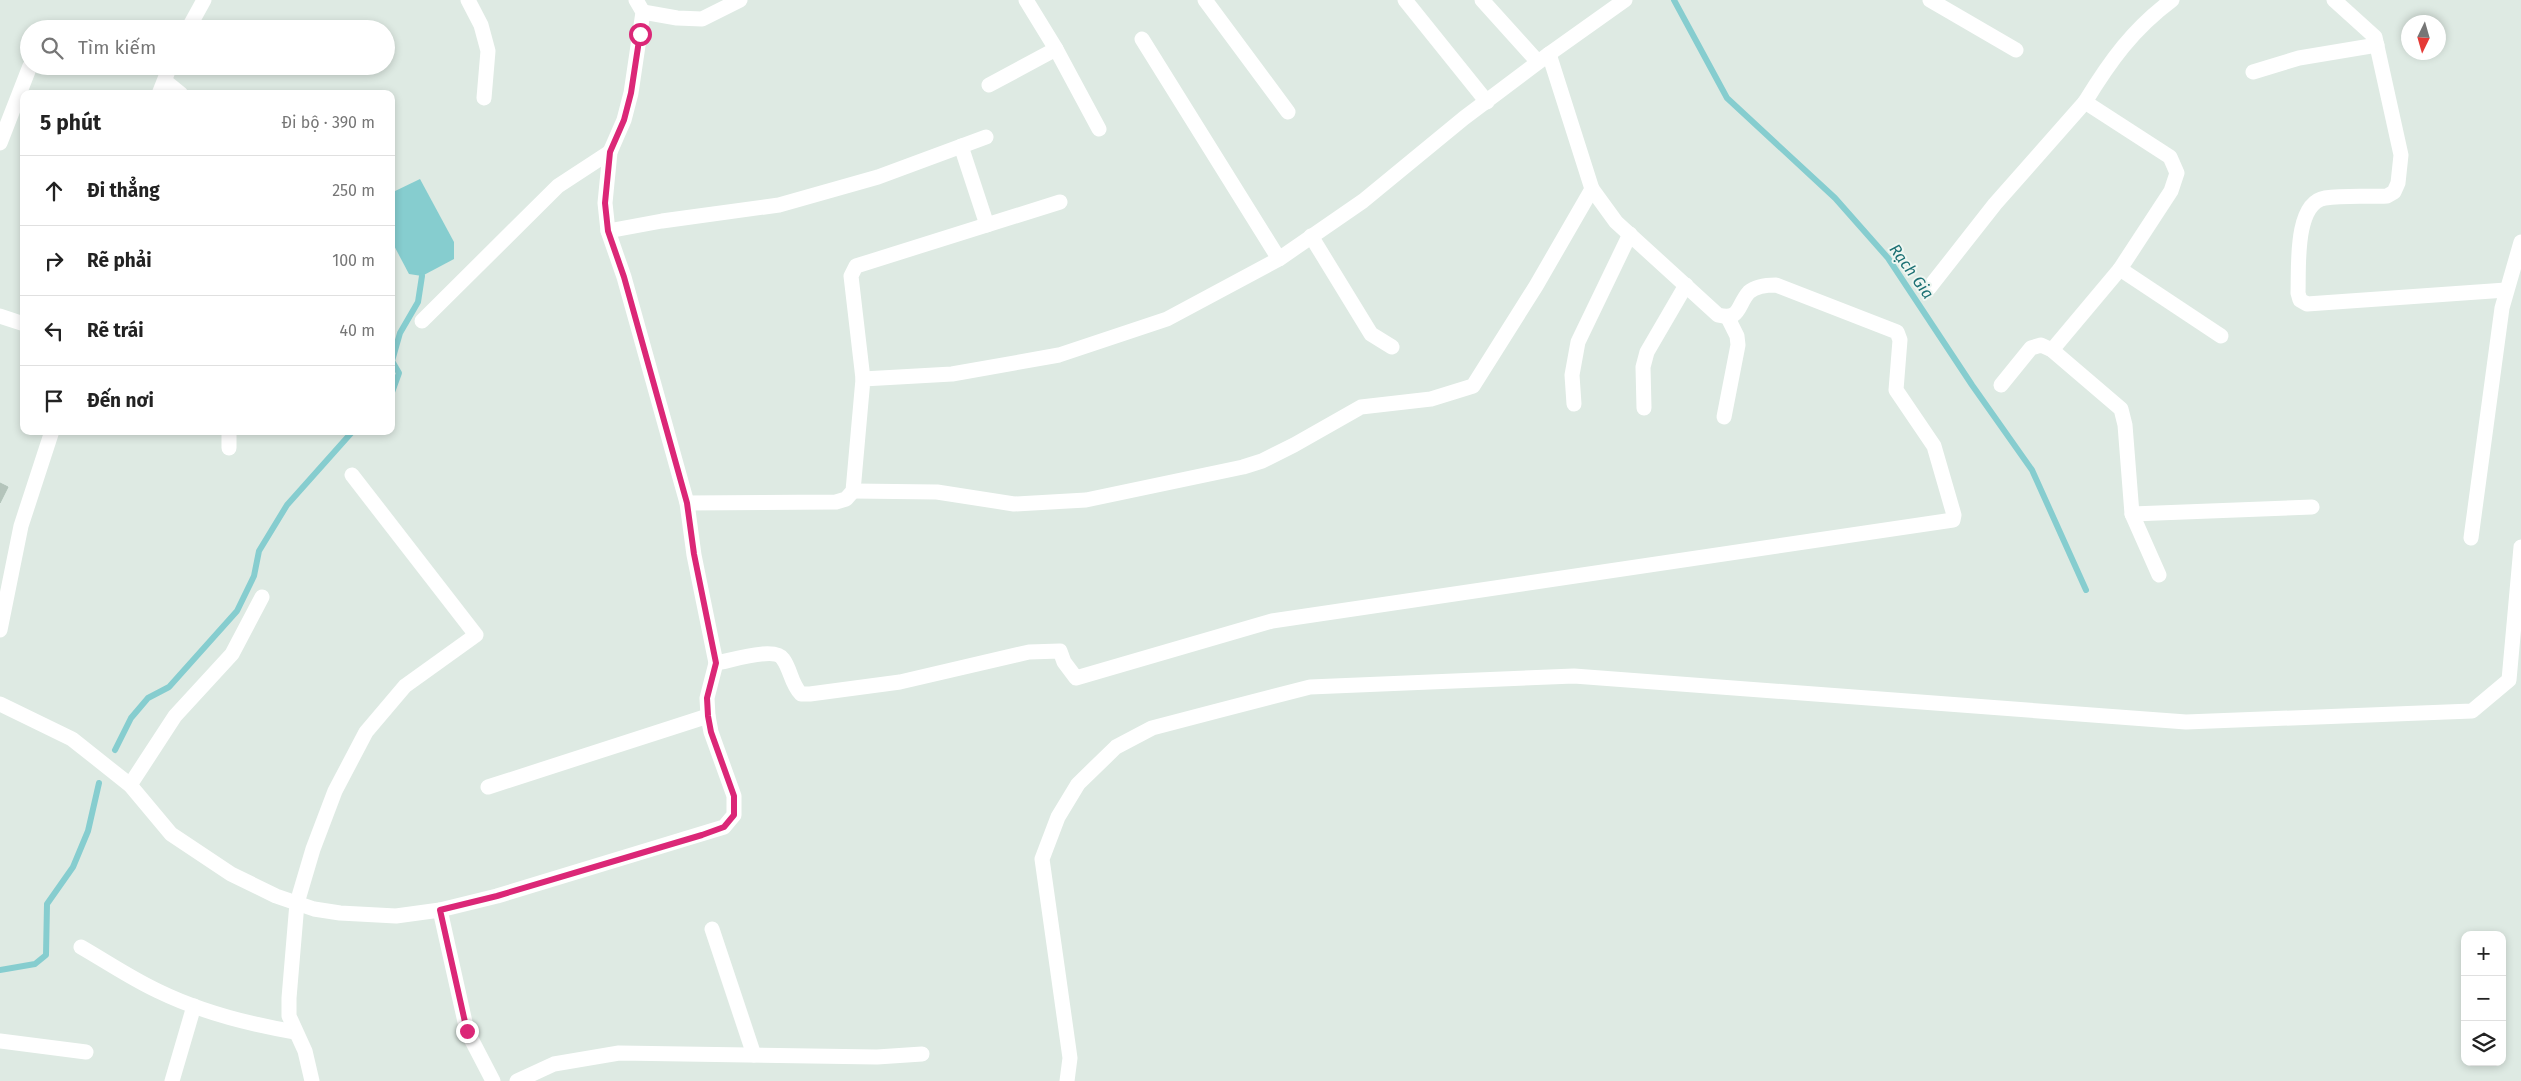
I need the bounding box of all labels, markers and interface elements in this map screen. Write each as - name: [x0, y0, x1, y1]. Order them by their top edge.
- north arrow: [2401, 15, 2446, 60]
- search box: [20, 20, 395, 75]
- route start: [629, 23, 652, 46]
- icon: search: [38, 34, 66, 62]
- text: Tìm kiếm: [78, 36, 156, 59]
- text: 5 phút: [40, 110, 101, 136]
- text: Đi bộ · 390 m: [282, 113, 375, 132]
- icon: ahead: [40, 177, 68, 205]
- text: Đi thẳng: [87, 179, 160, 202]
- text: 250 m: [332, 181, 375, 200]
- water label: Rạch Gia: [1885, 240, 1938, 302]
- icon: right: [40, 247, 68, 275]
- text: Rẽ phải: [87, 249, 152, 272]
- text: 100 m: [332, 251, 375, 270]
- icon: left: [40, 317, 68, 345]
- text: Rẽ trái: [87, 319, 144, 342]
- text: 40 m: [340, 321, 375, 340]
- icon: arrive: [40, 387, 68, 415]
- text: Đến nơi: [87, 389, 154, 412]
- map controls: [2461, 931, 2506, 1066]
- button: +: [2461, 931, 2506, 976]
- button: −: [2461, 976, 2506, 1021]
- route end: [456, 1020, 479, 1043]
- button: layers: [2461, 1021, 2506, 1066]

